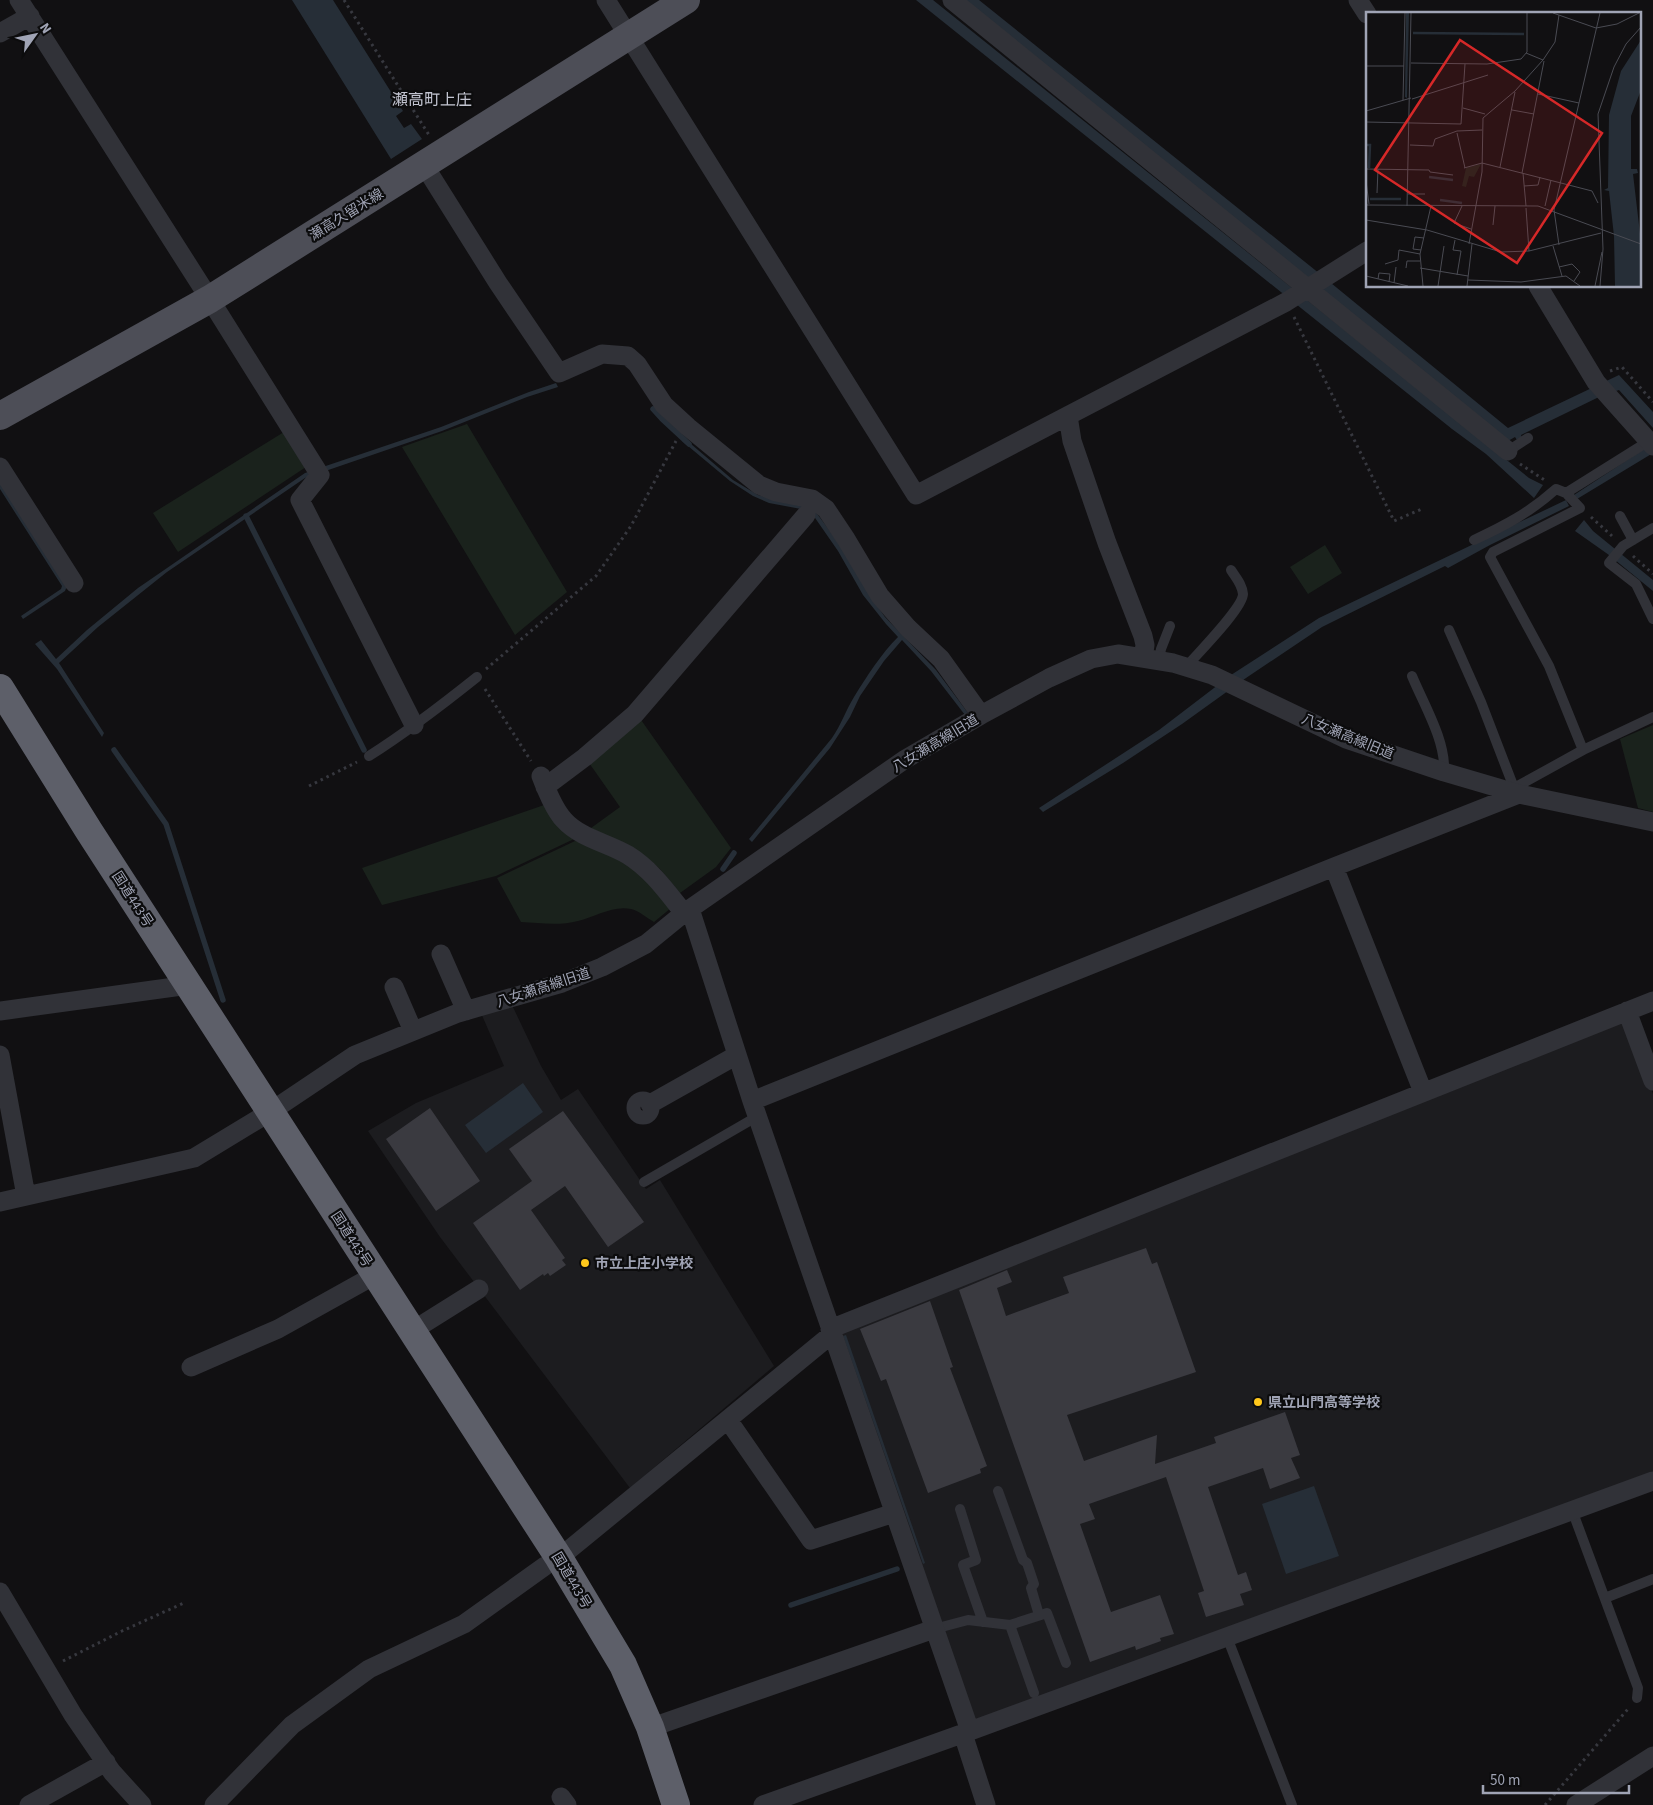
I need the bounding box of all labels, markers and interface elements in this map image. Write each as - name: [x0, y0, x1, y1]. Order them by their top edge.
- north arrow: [10, 10, 60, 60]
- inset map: [1366, 12, 1640, 288]
- text: N: [34, 19, 56, 38]
- district label: 瀬高町上庄: [392, 89, 472, 111]
- street label: 瀬高久留米線: [306, 184, 387, 246]
- street label: 八女瀬高線旧道: [1298, 709, 1397, 765]
- street label: 八女瀬高線旧道: [888, 710, 983, 778]
- street label: 国道443号: [107, 868, 158, 931]
- street label: 八女瀬高線旧道: [494, 963, 593, 1013]
- street label: 国道443号: [326, 1208, 377, 1271]
- place label: 市立上庄小学校: [595, 1254, 693, 1274]
- marker: 市立上庄小学校: [579, 1257, 591, 1269]
- place label: 県立山門高等学校: [1268, 1393, 1380, 1413]
- marker: 県立山門高等学校: [1252, 1396, 1264, 1408]
- street label: 国道443号: [546, 1548, 596, 1613]
- scale bar: [1483, 1762, 1629, 1794]
- text: 50 m: [1490, 1770, 1520, 1791]

